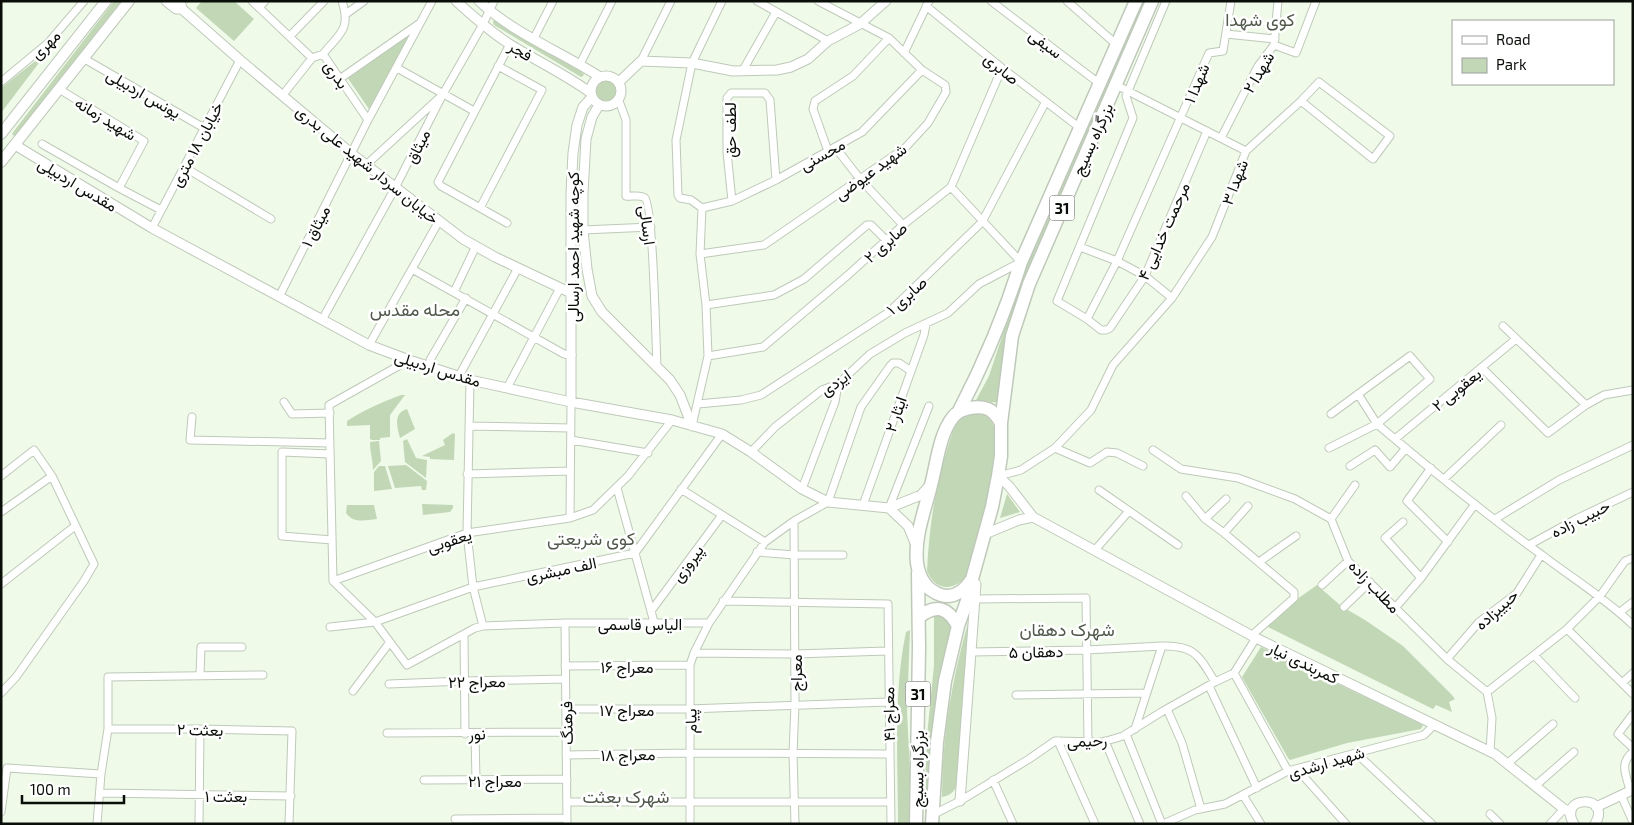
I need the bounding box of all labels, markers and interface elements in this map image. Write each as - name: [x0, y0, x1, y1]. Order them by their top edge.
- district label: کوی شهدا: [1225, 8, 1295, 31]
- legend: [1452, 20, 1614, 85]
- street label: سیفی: [1024, 24, 1066, 63]
- street label: مهری: [26, 25, 65, 64]
- text: Road: [1496, 30, 1531, 48]
- street label: فجر: [504, 35, 536, 66]
- street label: صابری: [979, 48, 1023, 89]
- street label: شهدا ۲: [1238, 48, 1279, 97]
- text: Park: [1496, 55, 1527, 73]
- street label: بدری: [319, 56, 353, 93]
- street label: شهدا ۱: [1179, 60, 1215, 106]
- street label: یونس اردبیلی: [103, 64, 185, 124]
- street label: شهید زمانه: [71, 92, 140, 145]
- street label: خیابان ۱۸ متری: [166, 98, 228, 191]
- street label: بزرگراه بسیج: [1068, 100, 1119, 179]
- street label: خیابان سردار شهید علی بدری: [292, 101, 443, 229]
- street label: لطف حق: [720, 102, 741, 158]
- street label: میثاق: [400, 126, 434, 167]
- street label: محسنی: [796, 134, 849, 176]
- street label: شهید عیوضی: [830, 139, 911, 205]
- street label: مقدس اردبیلی: [34, 153, 121, 217]
- street label: شهدا ۳: [1217, 157, 1253, 208]
- street label: کوچه شهید احمد ارسالی: [563, 172, 585, 322]
- street label: مرحمت خدایی ۴: [1133, 179, 1195, 284]
- road number: 31: [1050, 196, 1074, 220]
- street label: میثاق ۱: [297, 202, 334, 250]
- street label: ارسالی: [634, 204, 660, 246]
- street label: صابری ۲: [859, 218, 912, 268]
- street label: صابری ۱: [882, 272, 932, 320]
- district label: محله مقدس: [370, 298, 460, 321]
- street label: مقدس اردبیلی: [392, 346, 483, 392]
- street label: یعقوبی ۲: [1428, 363, 1486, 416]
- street label: ایزدی: [816, 365, 855, 401]
- street label: ایثار ۲: [880, 394, 912, 435]
- street label: حبیب زاده: [1547, 495, 1614, 543]
- street label: یعقوبی: [424, 524, 474, 558]
- district label: کوی شریعتی: [547, 527, 635, 550]
- street label: پیروزی: [667, 541, 709, 587]
- street label: الف مبشری: [524, 552, 599, 588]
- street label: مطلب زاده: [1344, 556, 1405, 618]
- street label: حبیبزاده: [1470, 585, 1523, 635]
- street label: الیاس قاسمی: [598, 614, 682, 635]
- district label: شهرک دهقان: [1019, 618, 1115, 641]
- street label: کمربندی نیار: [1264, 636, 1342, 689]
- street label: دهقان ۵: [1008, 641, 1064, 662]
- street label: معراج: [786, 654, 808, 692]
- street label: معراج ۱۶: [600, 657, 654, 679]
- street label: معراج ۲۲: [448, 671, 506, 694]
- road number: 31: [906, 682, 930, 706]
- street label: معراج ۴۱: [878, 687, 901, 741]
- street label: معراج ۱۷: [600, 700, 654, 722]
- street label: فرهنگ: [556, 701, 578, 745]
- street label: پیام: [680, 708, 703, 734]
- street label: بعثت ۲: [177, 719, 223, 740]
- street label: نور: [467, 723, 486, 745]
- street label: بزرگراه بسیج: [907, 730, 930, 808]
- street label: رحیمی: [1066, 730, 1108, 752]
- street label: شهید ارشدی: [1285, 742, 1367, 784]
- street label: معراج ۱۸: [600, 744, 656, 767]
- street label: معراج ۲۱: [468, 771, 522, 793]
- scale bar: [22, 772, 125, 804]
- text: 100 m: [30, 780, 71, 798]
- district label: شهرک بعثت: [582, 785, 670, 808]
- street label: بعثت ۱: [205, 786, 247, 806]

